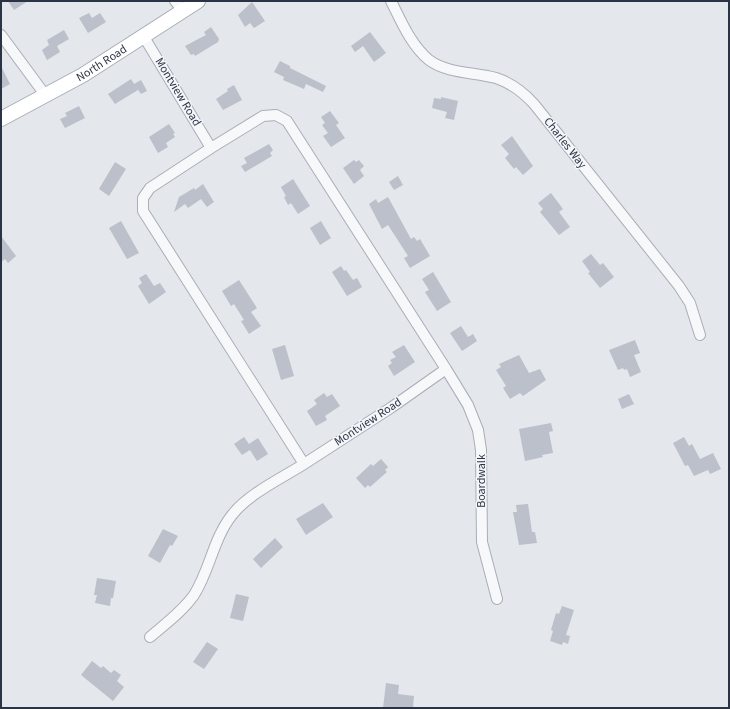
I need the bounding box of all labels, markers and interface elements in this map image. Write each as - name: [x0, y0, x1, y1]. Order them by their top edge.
- street label: North Road: [73, 40, 130, 86]
- street label: Montview Road: [151, 55, 205, 129]
- street label: Charles Way: [540, 114, 591, 173]
- street label: Montview Road: [331, 394, 405, 450]
- street label: Boardwalk: [473, 454, 490, 508]

